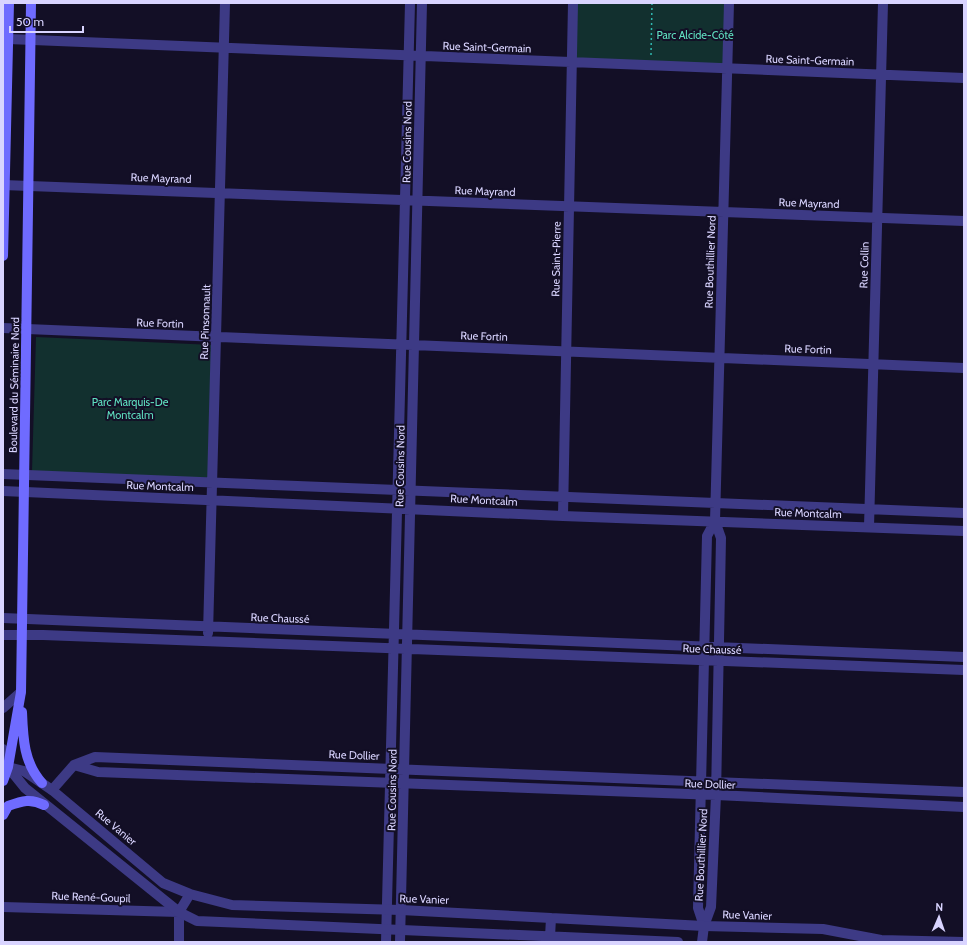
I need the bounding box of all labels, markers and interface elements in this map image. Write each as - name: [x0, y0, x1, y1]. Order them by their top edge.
- scale bar: [10, 8, 83, 34]
- text: 50 m: [16, 14, 44, 29]
- park label: Parc Alcide-Côté: [656, 28, 734, 42]
- street label: Rue Saint-Germain: [442, 38, 532, 56]
- street label: Rue Saint-Germain: [765, 51, 855, 69]
- street label: Rue Cousins Nord: [399, 101, 415, 183]
- street label: Rue Mayrand: [130, 170, 192, 186]
- street label: Rue Mayrand: [454, 183, 516, 199]
- street label: Rue Mayrand: [778, 195, 840, 211]
- street label: Rue Bouthillier Nord: [701, 215, 719, 309]
- street label: Rue Saint-Pierre: [548, 221, 564, 297]
- street label: Rue Collin: [856, 241, 872, 289]
- street label: Rue Pinsonnault: [197, 284, 213, 360]
- street label: Rue Fortin: [136, 315, 184, 331]
- street label: Boulevard du Séminaire Nord: [6, 317, 22, 453]
- street label: Rue Fortin: [460, 328, 508, 344]
- street label: Rue Fortin: [784, 341, 832, 357]
- park label: Parc Marquis-De Montcalm: [92, 395, 169, 422]
- street label: Rue Cousins Nord: [392, 425, 408, 507]
- street label: Rue Montcalm: [126, 478, 194, 494]
- street label: Rue Montcalm: [450, 491, 518, 509]
- street label: Rue Montcalm: [774, 505, 842, 521]
- street label: Rue Chaussé: [250, 610, 310, 626]
- street label: Rue Chaussé: [682, 641, 742, 657]
- street label: Rue Dollier: [328, 747, 380, 763]
- street label: Rue Cousins Nord: [384, 749, 400, 831]
- street label: Rue Dollier: [684, 776, 736, 792]
- street label: Rue Vanier: [93, 806, 140, 849]
- street label: Rue Bouthillier Nord: [692, 808, 710, 902]
- street label: Rue René-Goupil: [51, 889, 131, 905]
- street label: Rue Vanier: [399, 891, 450, 907]
- north arrow: [919, 897, 959, 937]
- text: N: [935, 900, 943, 914]
- street label: Rue Vanier: [722, 907, 773, 923]

